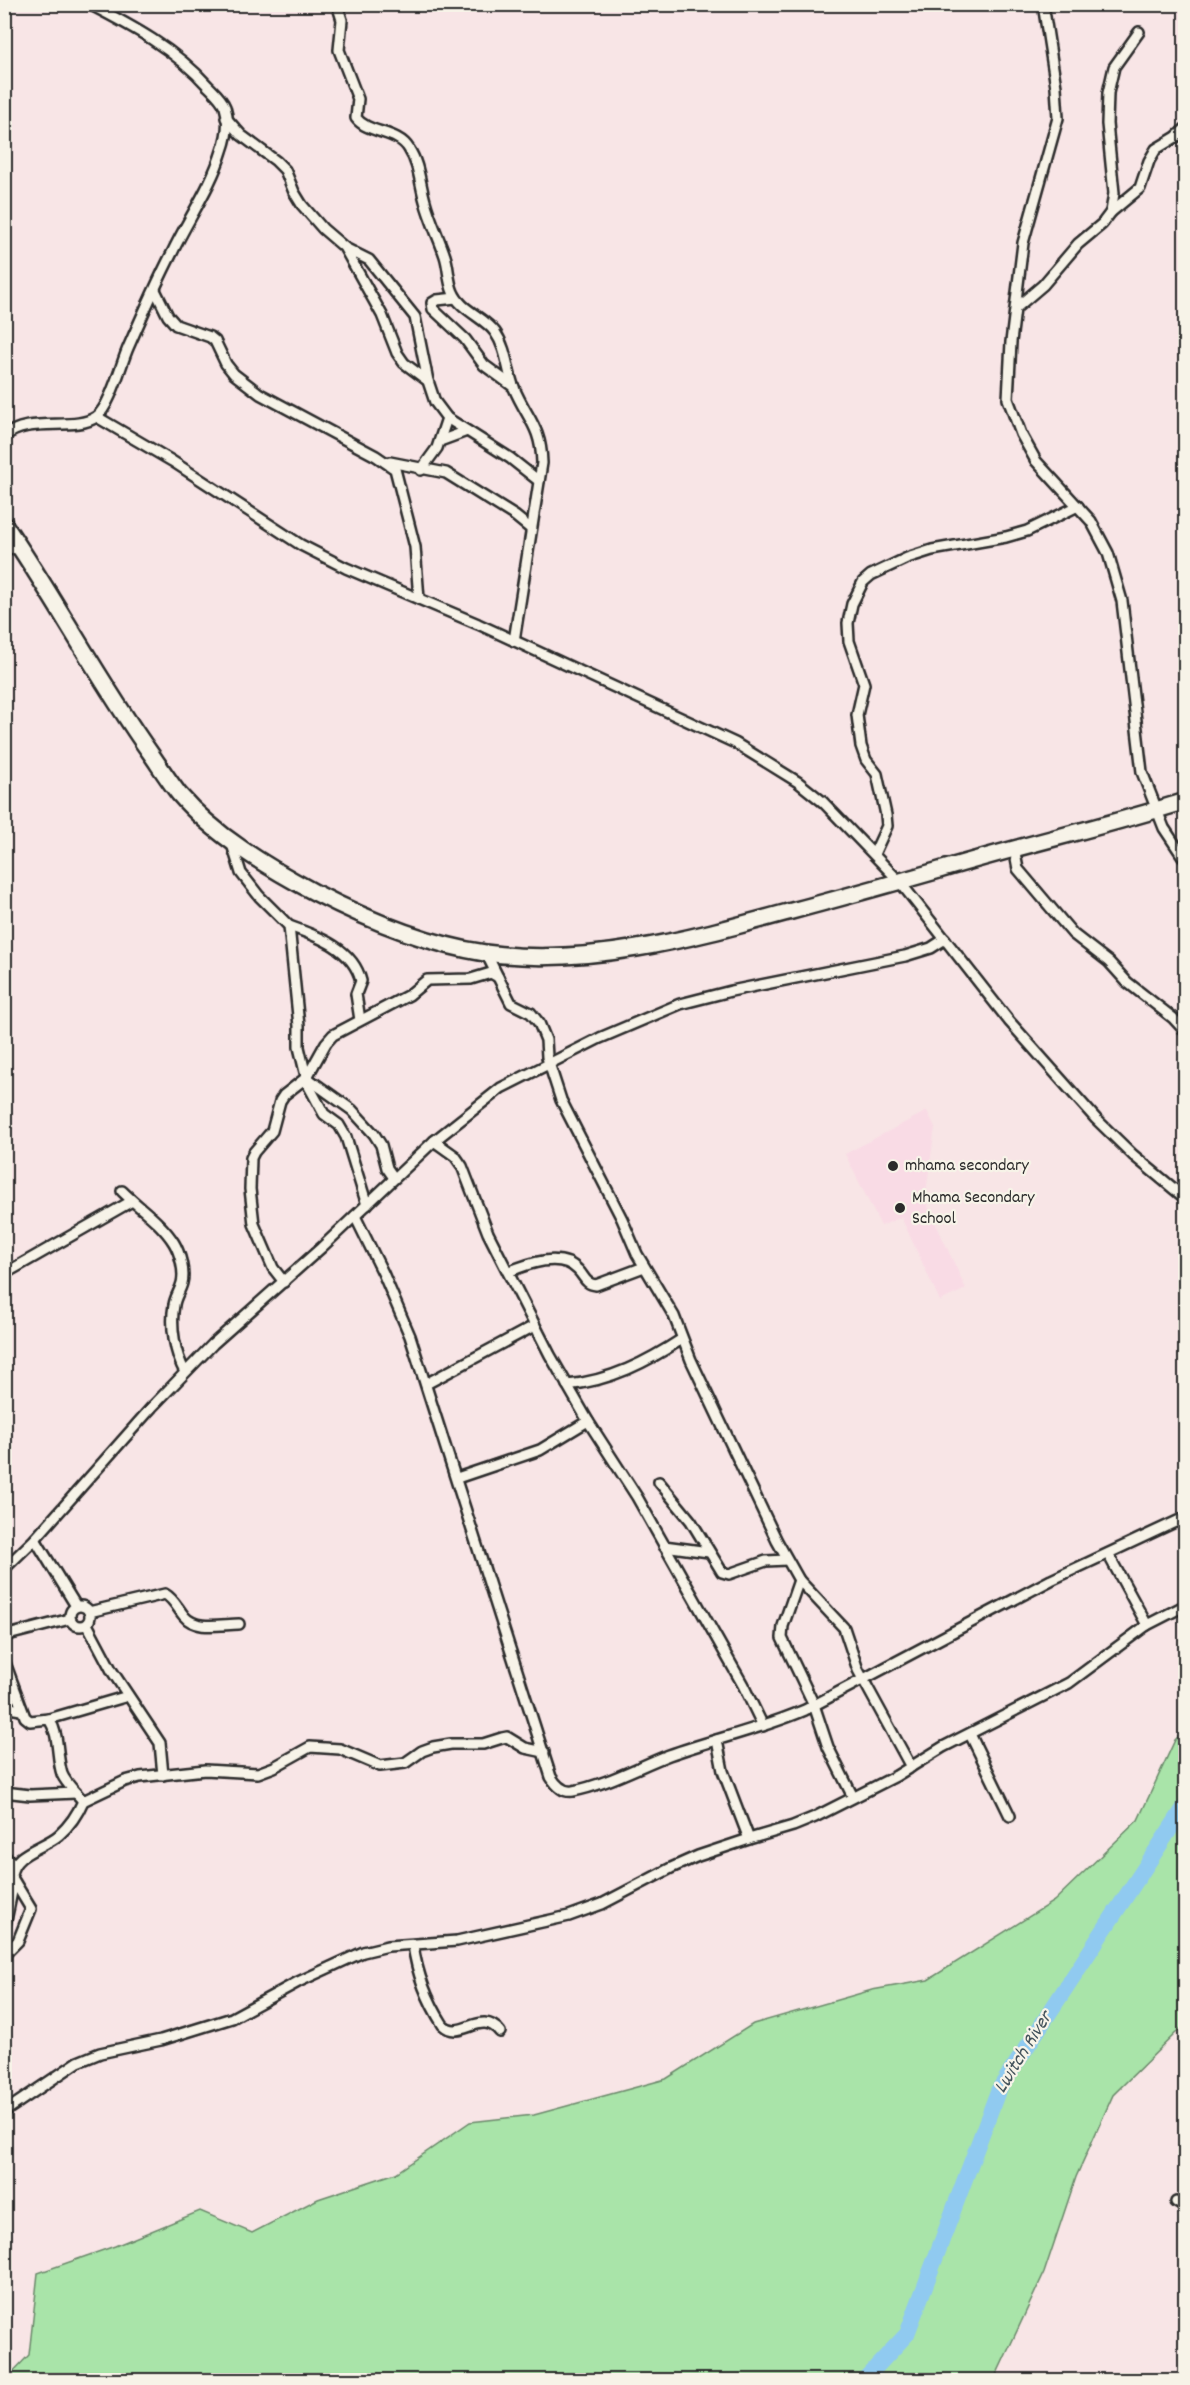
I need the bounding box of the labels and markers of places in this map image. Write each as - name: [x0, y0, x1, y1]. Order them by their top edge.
- place label: mhama secondary: [905, 1154, 1030, 1179]
- marker: mhama secondary: [886, 1159, 900, 1173]
- place label: Mhama Secondary School: [912, 1186, 1035, 1232]
- marker: Mhama Secondary School: [893, 1201, 907, 1215]

